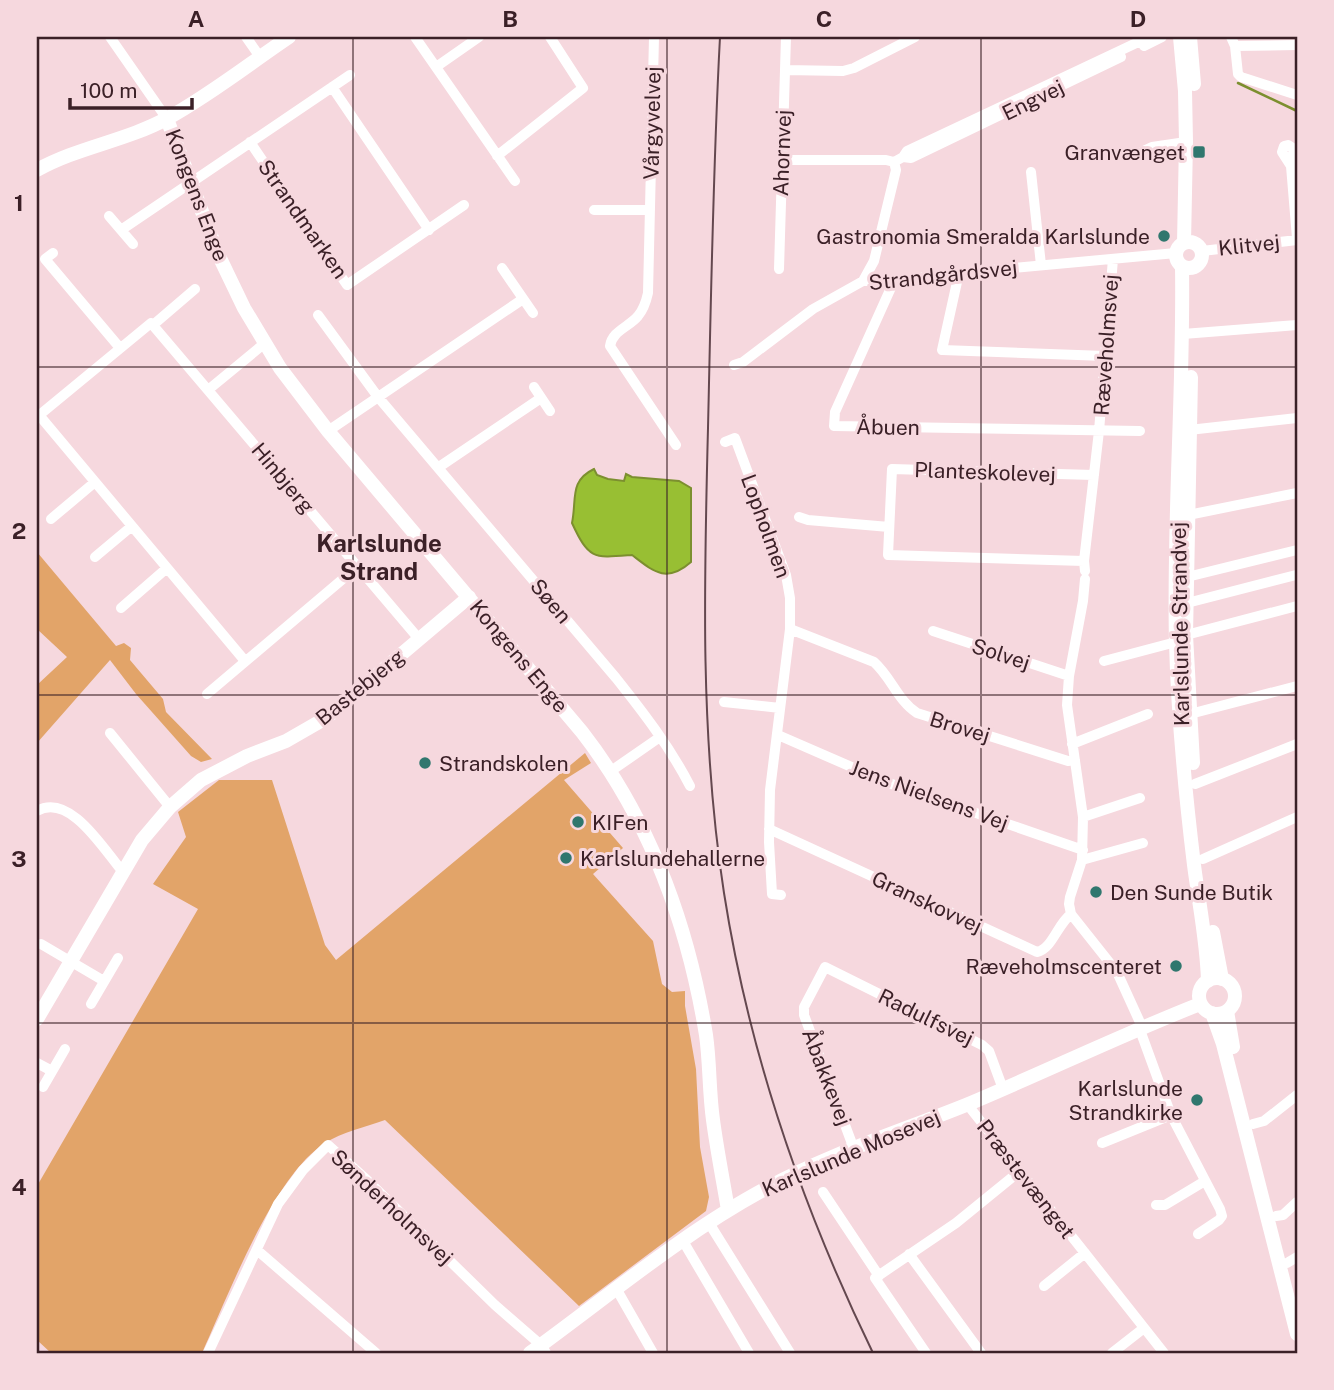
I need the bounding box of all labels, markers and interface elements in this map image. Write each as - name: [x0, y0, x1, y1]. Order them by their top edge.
- text: A: [188, 5, 205, 32]
- text: B: [502, 5, 518, 32]
- text: C: [816, 5, 832, 32]
- text: D: [1130, 5, 1146, 32]
- scale bar: [70, 66, 192, 110]
- street label: Vårgyvelvej: [639, 66, 665, 180]
- street label: Engvej: [998, 74, 1068, 126]
- text: 100 m: [80, 78, 137, 103]
- street label: Ahornvej: [768, 109, 796, 197]
- street label: Kongens Enge: [160, 125, 234, 265]
- place label: Granvænget: [1064, 140, 1185, 165]
- marker: Granvænget: [1191, 144, 1207, 160]
- street label: Strandmarken: [253, 155, 353, 283]
- text: 1: [14, 189, 24, 216]
- place label: Gastronomia Smeralda Karlslunde: [816, 224, 1150, 249]
- marker: Gastronomia Smeralda Karlslunde: [1156, 228, 1172, 244]
- street label: Klitvej: [1217, 229, 1281, 261]
- street label: Strandgårdsvej: [868, 255, 1018, 295]
- street label: Ræveholmsvej: [1089, 273, 1123, 417]
- street label: Åbuen: [856, 413, 920, 440]
- street label: Hinbjerg: [246, 438, 320, 518]
- street label: Planteskolevej: [914, 457, 1056, 487]
- street label: Lopholmen: [736, 471, 796, 581]
- text: 2: [12, 517, 26, 544]
- street label: Karlslunde Strandvej: [1166, 522, 1194, 726]
- district label: Karlslunde Strand: [316, 529, 442, 585]
- street label: Søen: [525, 574, 577, 628]
- street label: Kongens Enge: [465, 595, 573, 717]
- street label: Solvej: [969, 633, 1033, 675]
- street label: Bastebjerg: [311, 644, 409, 730]
- street label: Brovej: [927, 706, 993, 748]
- place label: Strandskolen: [439, 751, 569, 776]
- marker: Strandskolen: [417, 755, 433, 771]
- street label: Jens Nielsens Vej: [846, 755, 1012, 835]
- place label: KIFen: [592, 810, 648, 835]
- marker: KIFen: [570, 814, 586, 830]
- text: 3: [11, 845, 27, 872]
- place label: Karlslundehallerne: [580, 846, 765, 871]
- marker: Karlslundehallerne: [558, 850, 574, 866]
- street label: Granskovvej: [868, 866, 986, 938]
- place label: Den Sunde Butik: [1110, 880, 1273, 905]
- marker: Den Sunde Butik: [1088, 884, 1104, 900]
- place label: Ræveholmscenteret: [966, 954, 1162, 979]
- marker: Ræveholmscenteret: [1168, 958, 1184, 974]
- street label: Radulfsvej: [874, 983, 978, 1051]
- street label: Åbakkevej: [797, 1025, 858, 1129]
- place label: Karlslunde Strandkirke: [1068, 1076, 1183, 1125]
- marker: Karlslunde Strandkirke: [1189, 1092, 1205, 1108]
- street label: Karlslunde Mosevej: [758, 1104, 944, 1202]
- street label: Præstevænget: [972, 1114, 1080, 1244]
- street label: Sønderholmsvej: [326, 1144, 458, 1270]
- text: 4: [11, 1173, 27, 1200]

